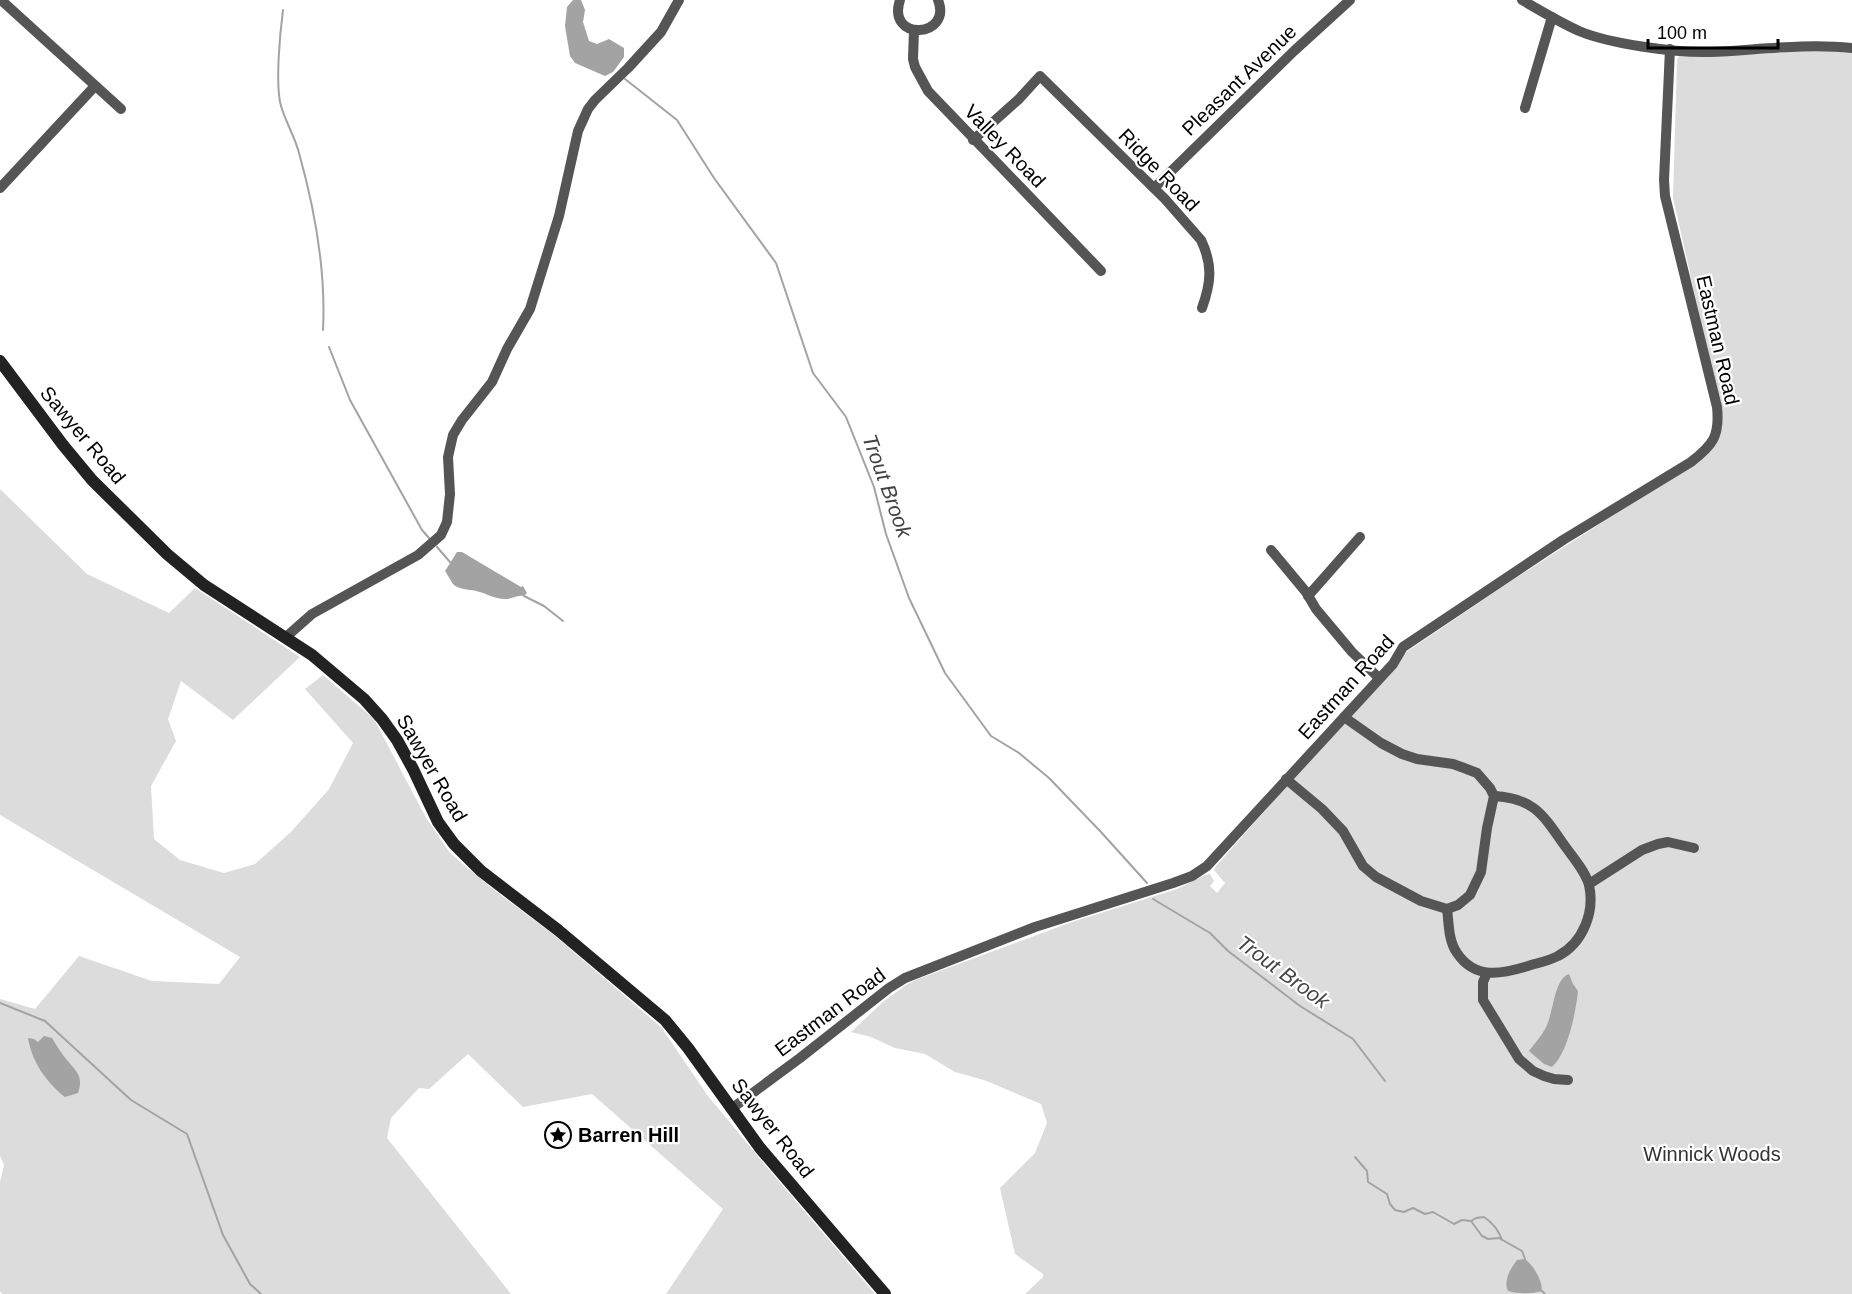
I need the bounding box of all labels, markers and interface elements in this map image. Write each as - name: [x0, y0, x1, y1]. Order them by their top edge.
- scale bar: [1648, 12, 1778, 50]
- street label: Pleasant Avenue: [1177, 20, 1301, 140]
- text: 100 m: [1657, 23, 1707, 43]
- street label: Valley Road: [960, 100, 1050, 192]
- street label: Ridge Road: [1114, 124, 1204, 216]
- street label: Eastman Road: [1692, 273, 1744, 407]
- street label: Sawyer Road: [36, 382, 130, 488]
- water label: Trout Brook: [858, 431, 917, 542]
- street label: Eastman Road: [1294, 630, 1398, 744]
- street label: Sawyer Road: [392, 711, 472, 825]
- water label: Trout Brook: [1233, 931, 1335, 1014]
- street label: Eastman Road: [771, 963, 889, 1061]
- street label: Sawyer Road: [727, 1074, 819, 1182]
- place icon: Barren Hill: [543, 1120, 573, 1150]
- place label: Barren Hill: [578, 1124, 679, 1146]
- park label: Winnick Woods: [1643, 1143, 1781, 1165]

